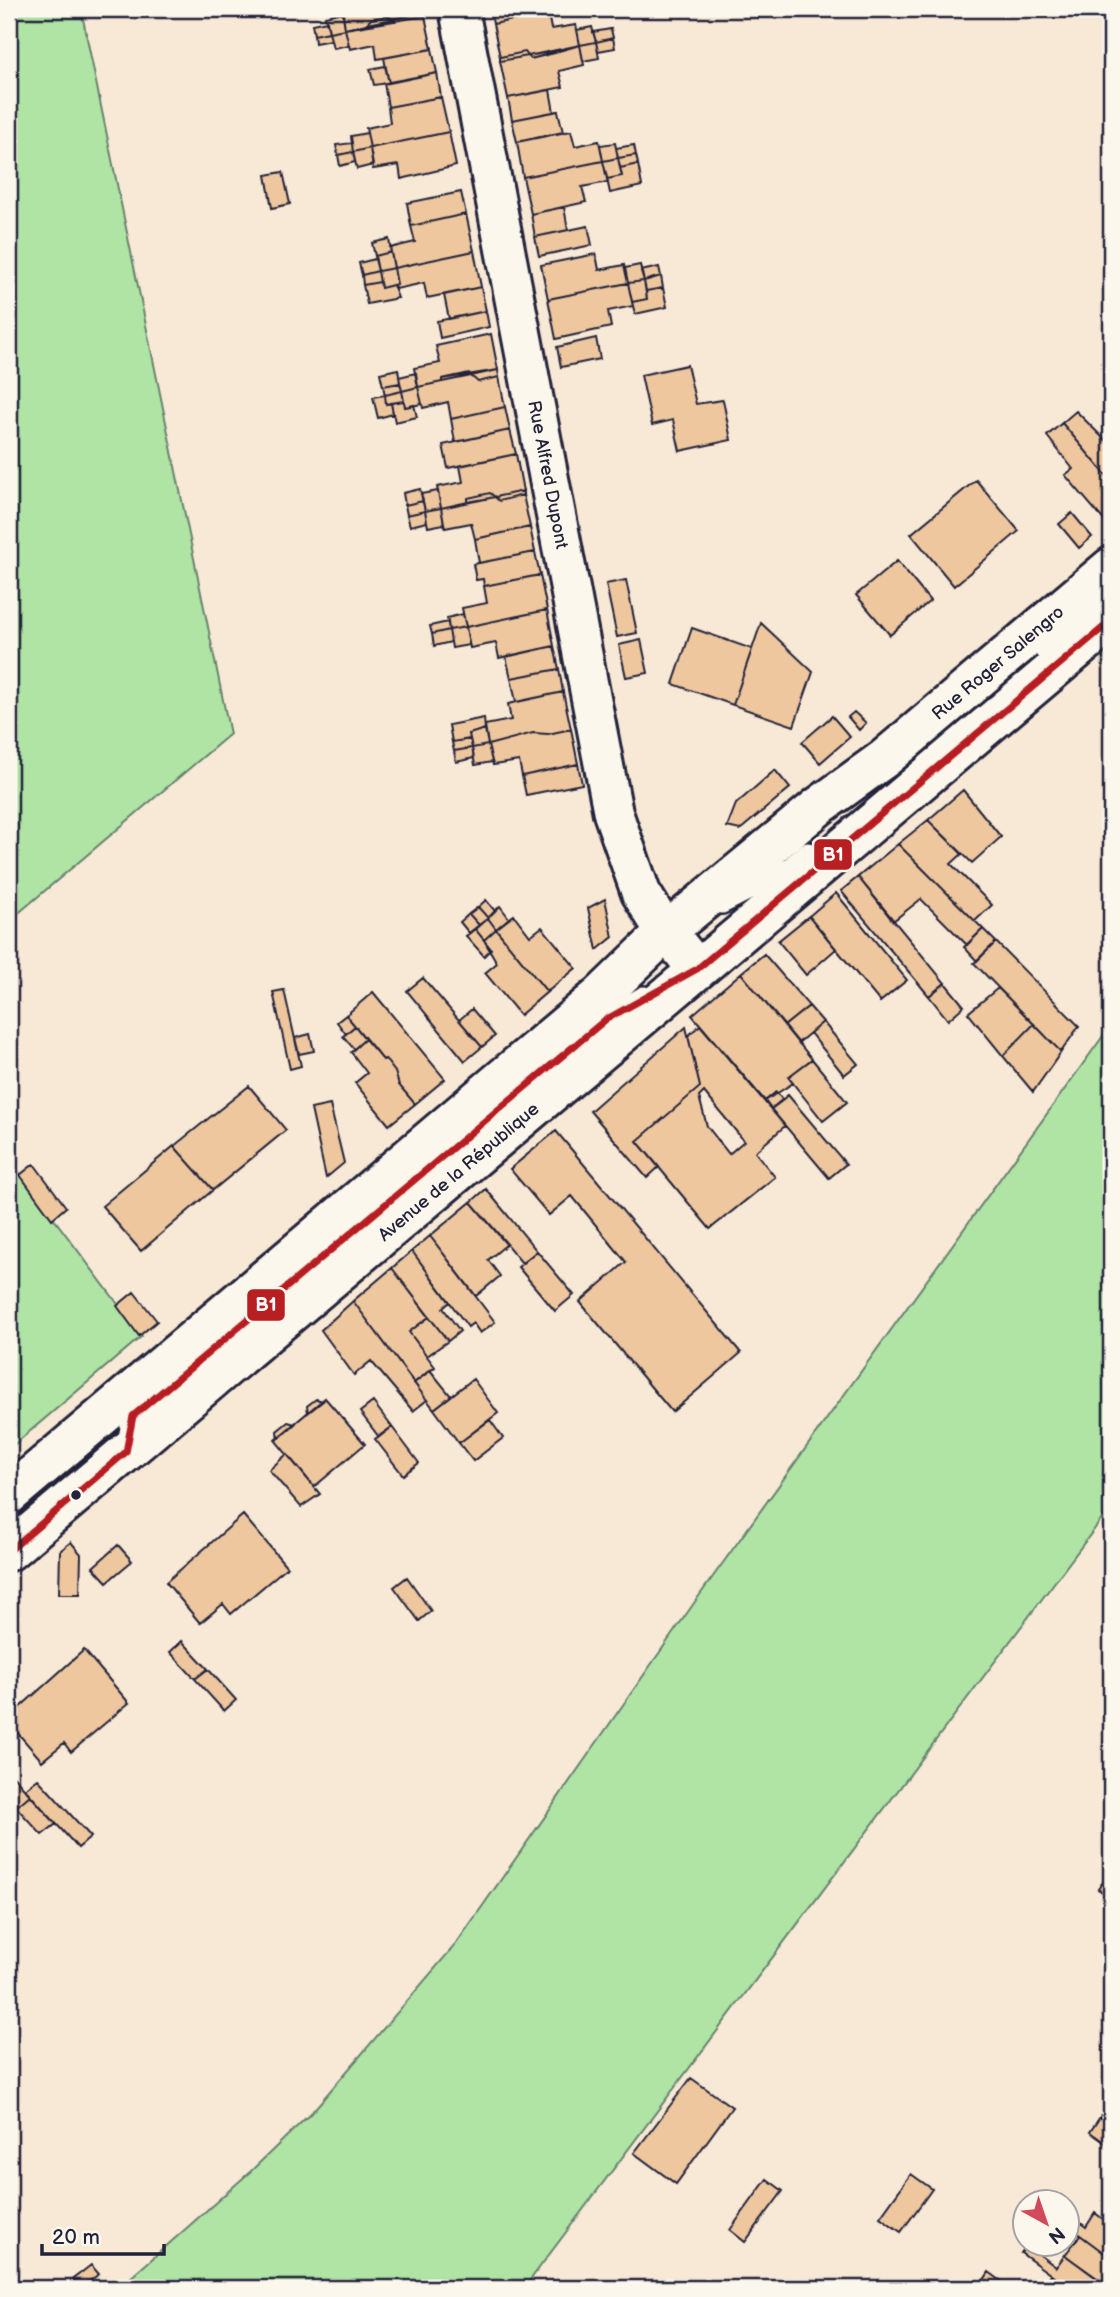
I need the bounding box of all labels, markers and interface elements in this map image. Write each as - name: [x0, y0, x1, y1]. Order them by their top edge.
- street label: Rue Alfred Dupont: [524, 399, 573, 551]
- street label: Rue Roger Salengro: [928, 601, 1068, 724]
- line badge: B1: [813, 838, 853, 871]
- text: B1: [822, 844, 844, 867]
- street label: Avenue de la République: [374, 1098, 543, 1245]
- line badge: B1: [246, 1288, 286, 1322]
- text: B1: [255, 1294, 277, 1317]
- unlabelled marker: [69, 1488, 83, 1502]
- north arrow: [1012, 2188, 1082, 2258]
- scale bar: [42, 2213, 164, 2257]
- text: N: [1043, 2221, 1069, 2248]
- text: 20 m: [52, 2225, 100, 2250]

